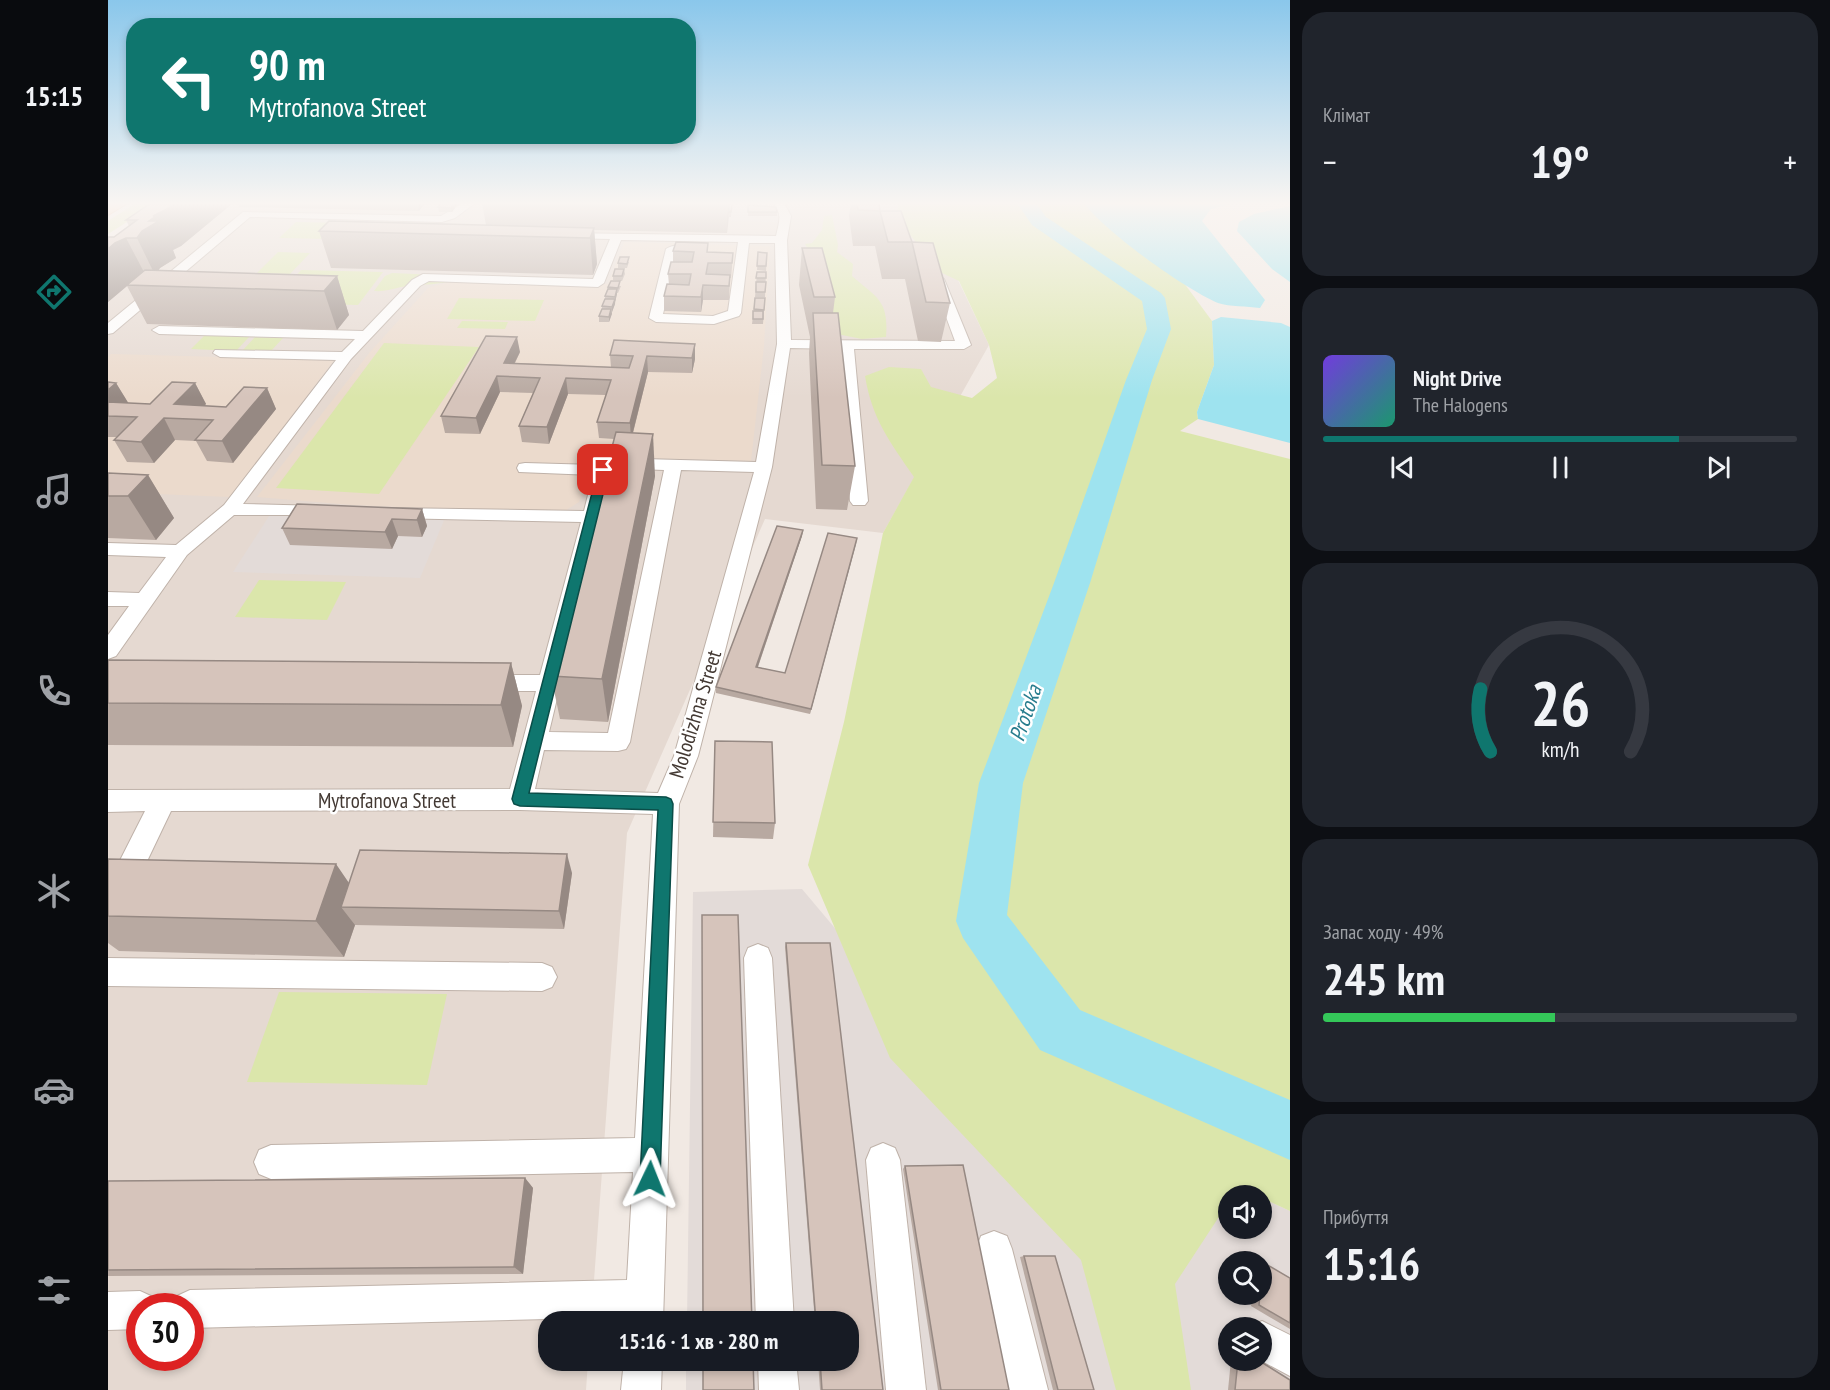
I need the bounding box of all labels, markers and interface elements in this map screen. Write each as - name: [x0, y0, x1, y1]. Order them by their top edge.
- text: 90 m: [249, 37, 326, 92]
- icon: left: [150, 42, 228, 120]
- text: 15:15: [25, 79, 83, 113]
- text: Mytrofanova Street: [249, 90, 426, 124]
- text: Клімат: [1323, 102, 1370, 128]
- text: 19°: [1530, 132, 1590, 190]
- text: −: [1323, 140, 1337, 183]
- text: +: [1783, 140, 1797, 183]
- icon: directions: [33, 271, 75, 313]
- text: Night Drive: [1413, 364, 1502, 392]
- text: The Halogens: [1413, 392, 1508, 418]
- pin: [577, 444, 628, 495]
- icon: previous: [1386, 451, 1419, 484]
- icon: pause: [1544, 451, 1577, 484]
- icon: next: [1702, 451, 1735, 484]
- icon: arrive: [586, 453, 619, 486]
- icon: music: [33, 470, 75, 512]
- street label: Molodizhna Street: [663, 647, 727, 781]
- text: 26: [1530, 662, 1590, 743]
- icon: phone: [33, 670, 75, 712]
- water label: Protoka: [1002, 680, 1048, 745]
- text: km/h: [1541, 735, 1579, 763]
- street label: Mytrofanova Street: [318, 787, 456, 814]
- icon: climate: [33, 870, 75, 912]
- text: Запас ходу · 49%: [1323, 919, 1443, 945]
- text: 245 km: [1323, 949, 1445, 1007]
- icon: car: [33, 1069, 75, 1111]
- position arrow: [618, 1147, 682, 1211]
- map controls: [1218, 1185, 1272, 1371]
- button: sound: [1218, 1185, 1272, 1239]
- text: Прибуття: [1323, 1204, 1388, 1230]
- text: 15:16: [1323, 1234, 1420, 1292]
- button: search: [1218, 1251, 1272, 1305]
- icon: filters: [33, 1269, 75, 1311]
- speed limit sign: 30: [126, 1293, 204, 1371]
- button: layers: [1218, 1317, 1272, 1371]
- text: 15:16 · 1 хв · 280 m: [619, 1327, 778, 1355]

